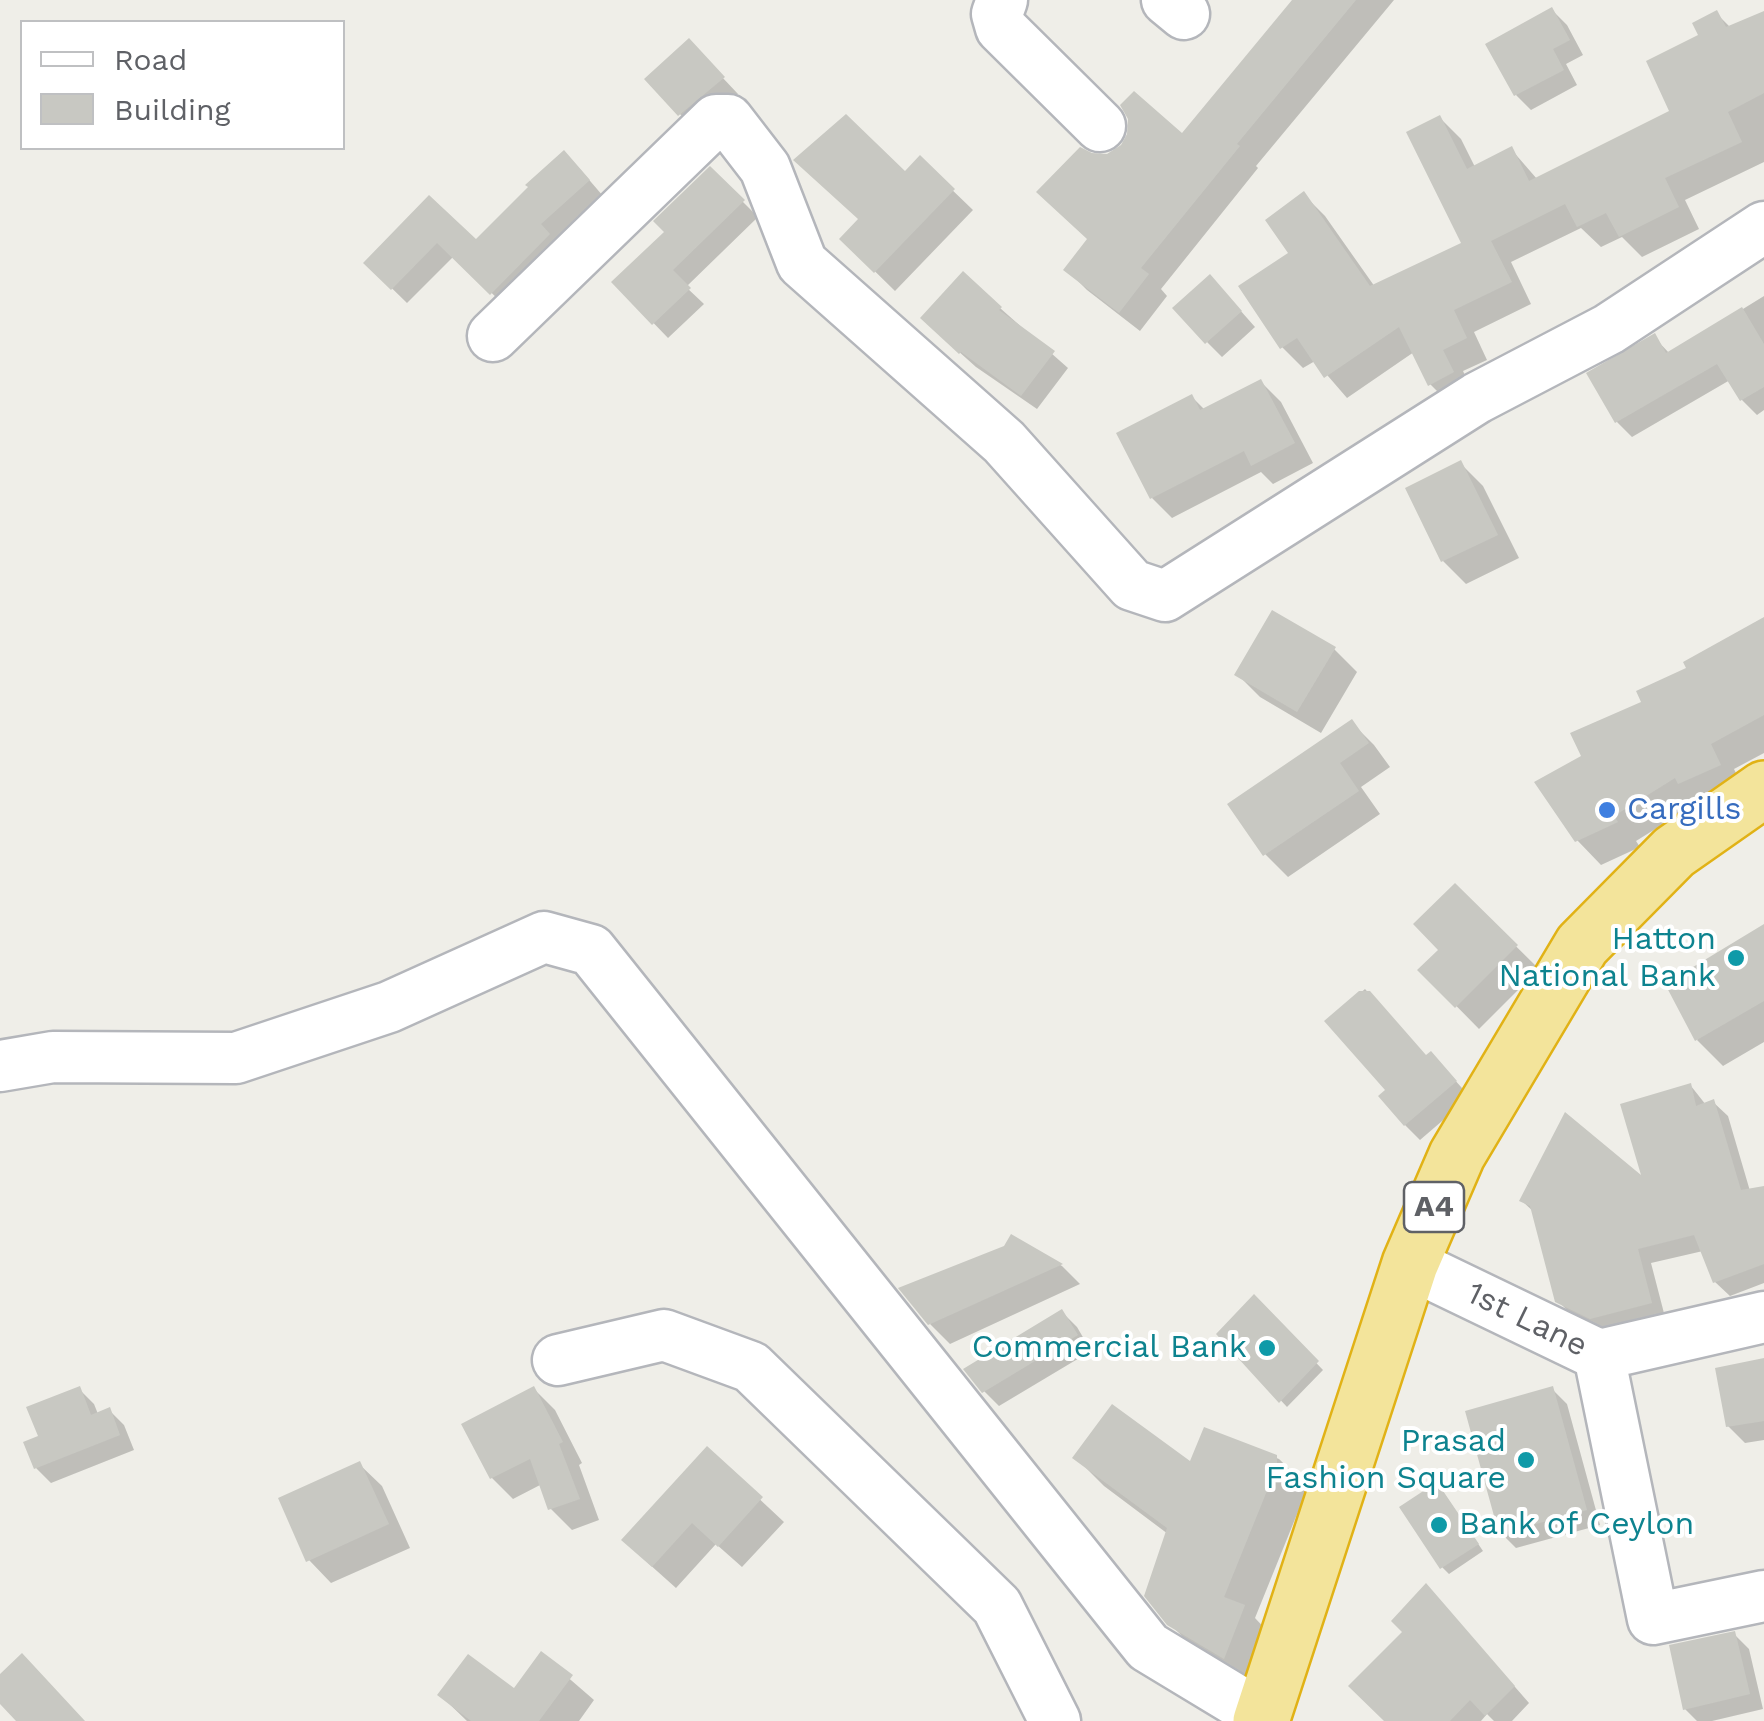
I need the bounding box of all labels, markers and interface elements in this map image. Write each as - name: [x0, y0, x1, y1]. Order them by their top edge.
- legend: [20, 20, 345, 150]
- text: Road: [114, 42, 187, 77]
- text: Building: [114, 92, 231, 127]
- place label: Cargills: [1627, 791, 1741, 829]
- marker: Cargills: [1596, 799, 1618, 821]
- place label: Hatton National Bank: [1499, 921, 1716, 996]
- marker: Hatton National Bank: [1725, 947, 1747, 969]
- road number: A4: [1404, 1182, 1464, 1232]
- street label: 1st Lane: [1461, 1274, 1593, 1366]
- place label: Commercial Bank: [972, 1329, 1247, 1367]
- marker: Commercial Bank: [1256, 1337, 1278, 1359]
- place label: Prasad Fashion Square: [1265, 1423, 1506, 1498]
- marker: Prasad Fashion Square: [1515, 1449, 1537, 1471]
- place label: Bank of Ceylon: [1459, 1506, 1694, 1544]
- marker: Bank of Ceylon: [1428, 1514, 1450, 1536]

